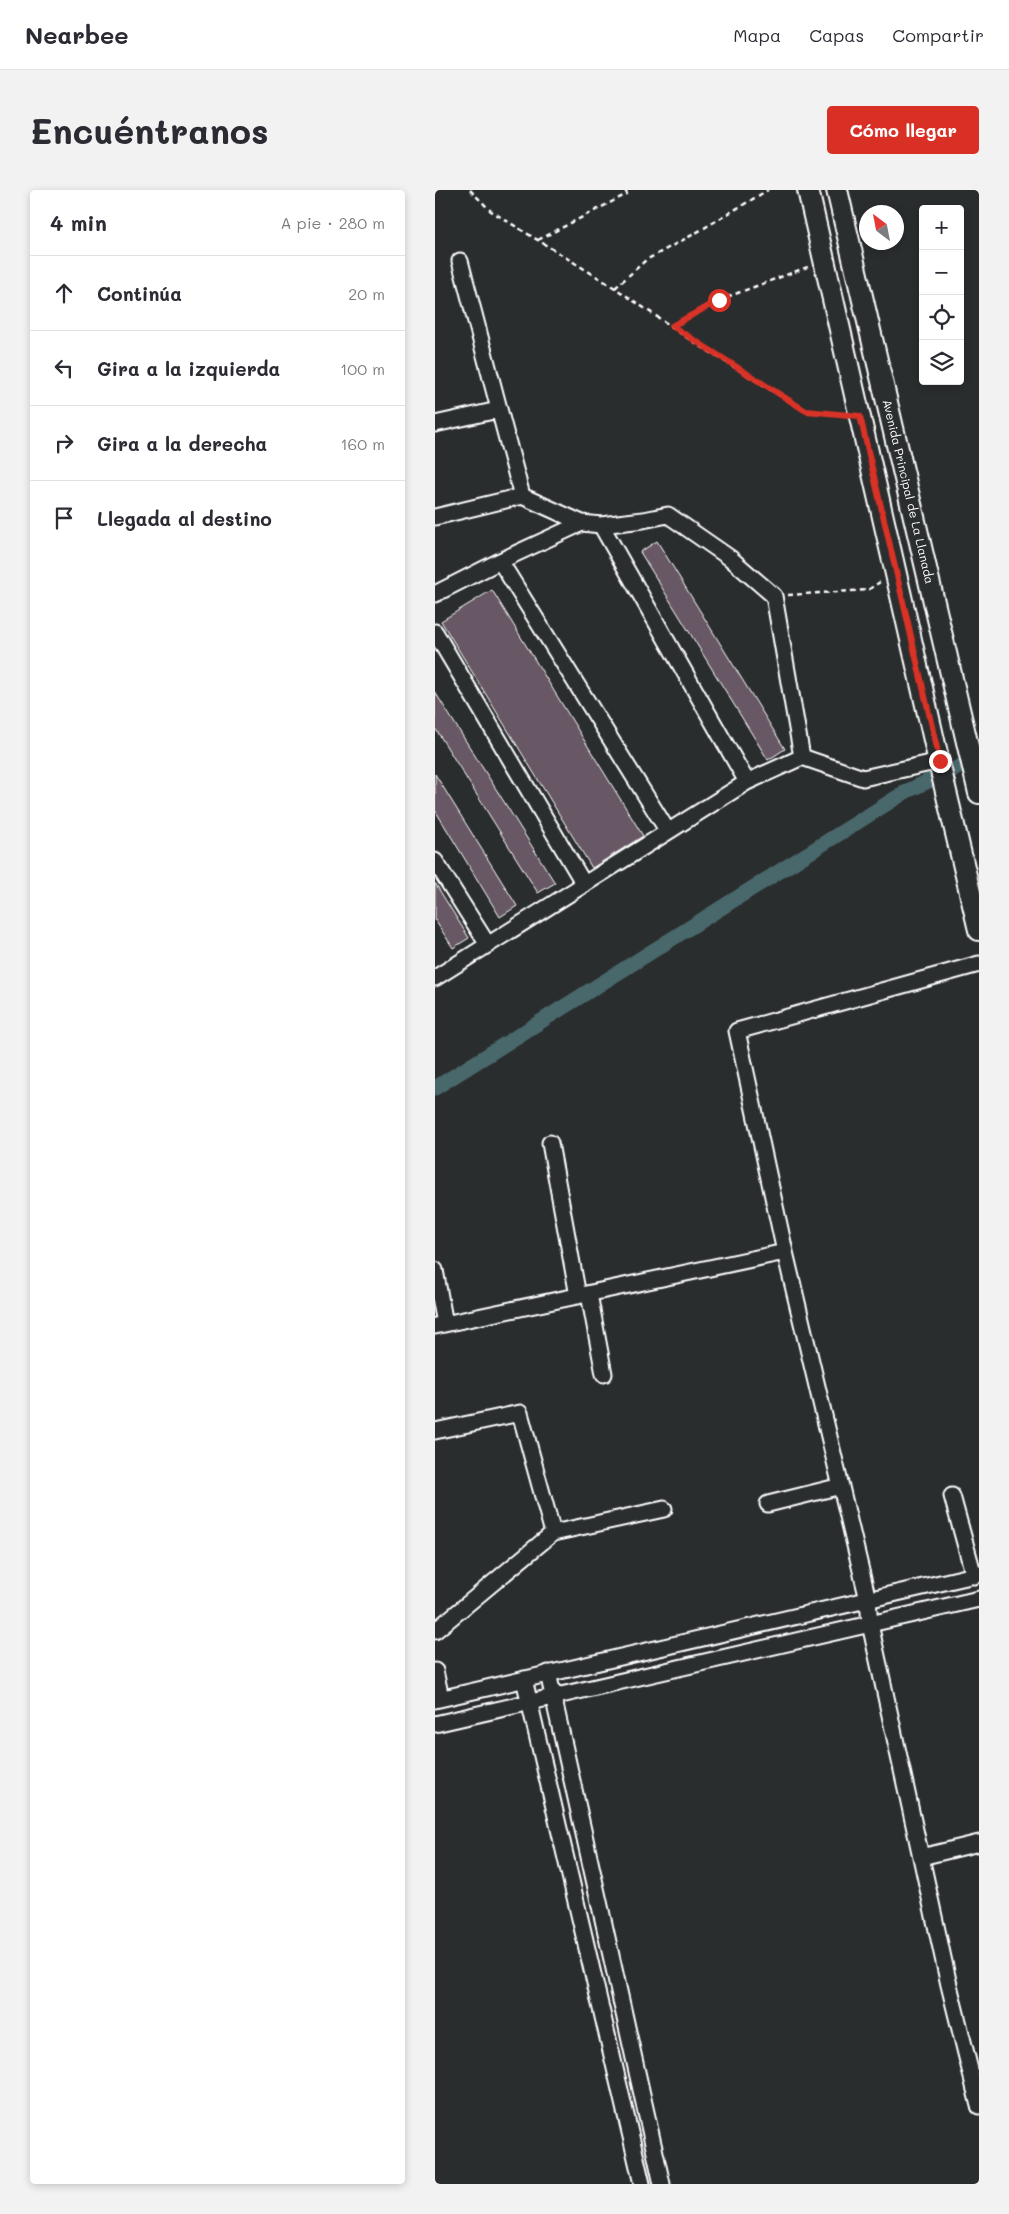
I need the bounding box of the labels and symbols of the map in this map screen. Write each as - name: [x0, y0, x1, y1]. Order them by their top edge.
- north arrow: [859, 205, 904, 250]
- route start: [708, 289, 731, 312]
- street label: Avenida Principal de La Llanada: [880, 398, 938, 585]
- route end: [929, 750, 952, 773]

